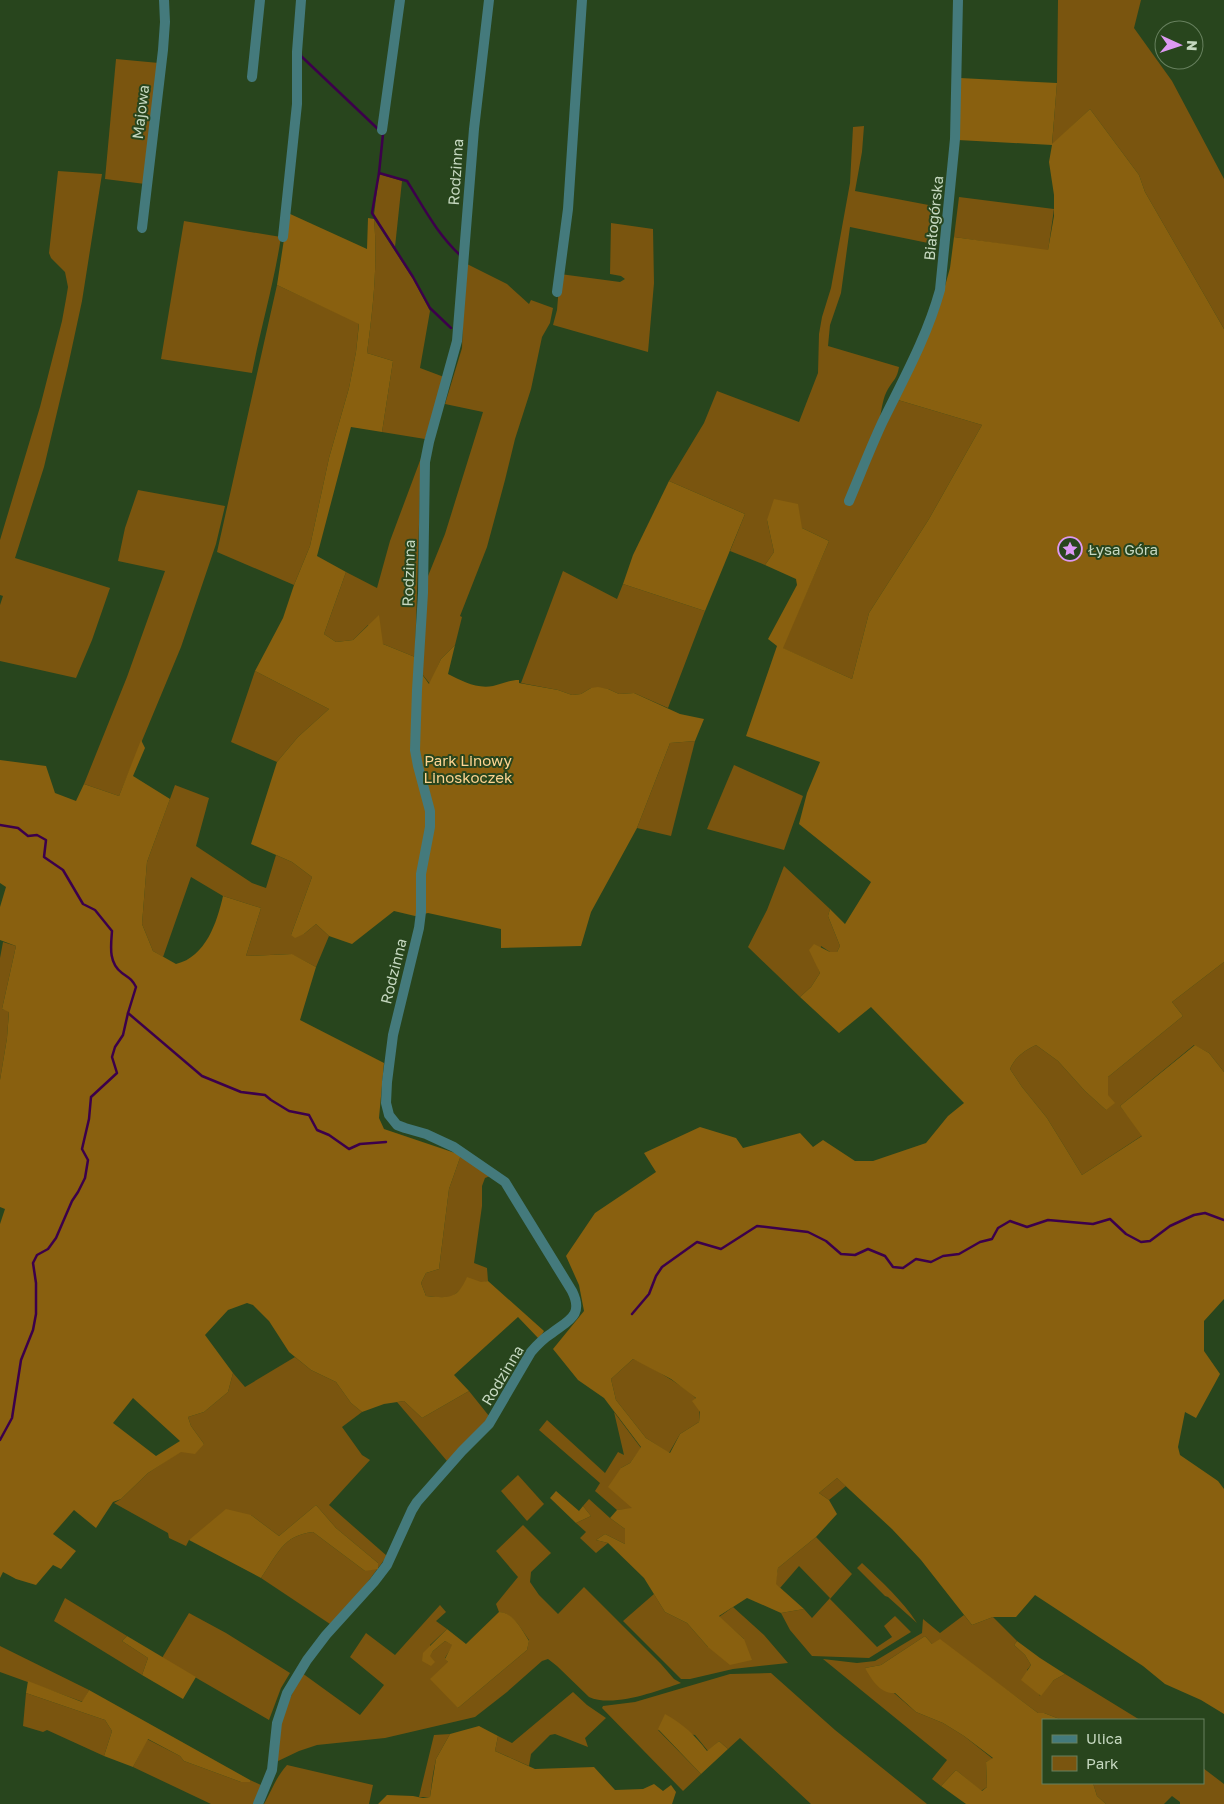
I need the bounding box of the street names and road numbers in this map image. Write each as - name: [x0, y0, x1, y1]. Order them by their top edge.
- street label: Majowa: [128, 84, 152, 140]
- street label: Rodzinna: [444, 138, 466, 206]
- street label: Białogórska: [920, 175, 946, 261]
- street label: Rodzinna: [398, 539, 418, 607]
- street label: Rodzinna: [376, 936, 410, 1006]
- street label: Rodzinna: [477, 1342, 527, 1408]

